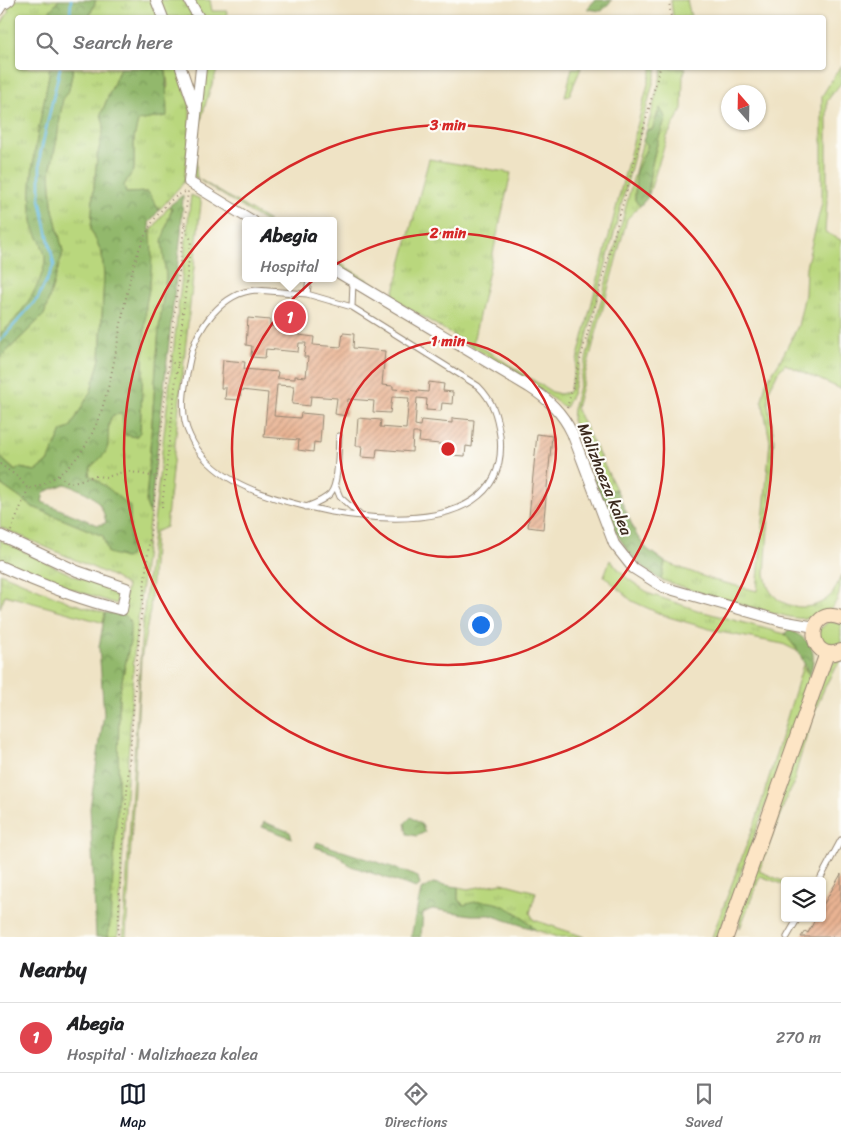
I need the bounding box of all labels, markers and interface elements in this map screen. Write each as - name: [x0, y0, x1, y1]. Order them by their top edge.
- search box: [15, 15, 826, 70]
- text: Search here: [73, 26, 173, 59]
- icon: search: [33, 29, 61, 57]
- north arrow: [721, 85, 766, 130]
- text: 3 min: [429, 112, 467, 138]
- popup: [242, 217, 337, 282]
- text: Abegia: [260, 219, 317, 252]
- text: 2 min: [429, 220, 467, 246]
- text: Hospital: [260, 252, 319, 281]
- pin: 1: [274, 298, 306, 336]
- text: 1 min: [431, 328, 466, 354]
- street label: Malizhaeza kalea: [569, 418, 641, 541]
- centre of rings: [439, 440, 457, 458]
- your location: [468, 612, 494, 638]
- map controls: [781, 877, 826, 922]
- button: layers: [781, 877, 826, 922]
- text: Nearby: [20, 951, 86, 989]
- text: Abegia: [67, 1007, 124, 1040]
- text: 1: [33, 1023, 39, 1052]
- text: 270 m: [776, 1023, 821, 1052]
- text: Hospital · Malizhaeza kalea: [67, 1040, 258, 1069]
- tab: Map: [119, 1080, 147, 1135]
- tab: Directions: [385, 1080, 447, 1135]
- tab: Saved: [685, 1080, 722, 1135]

